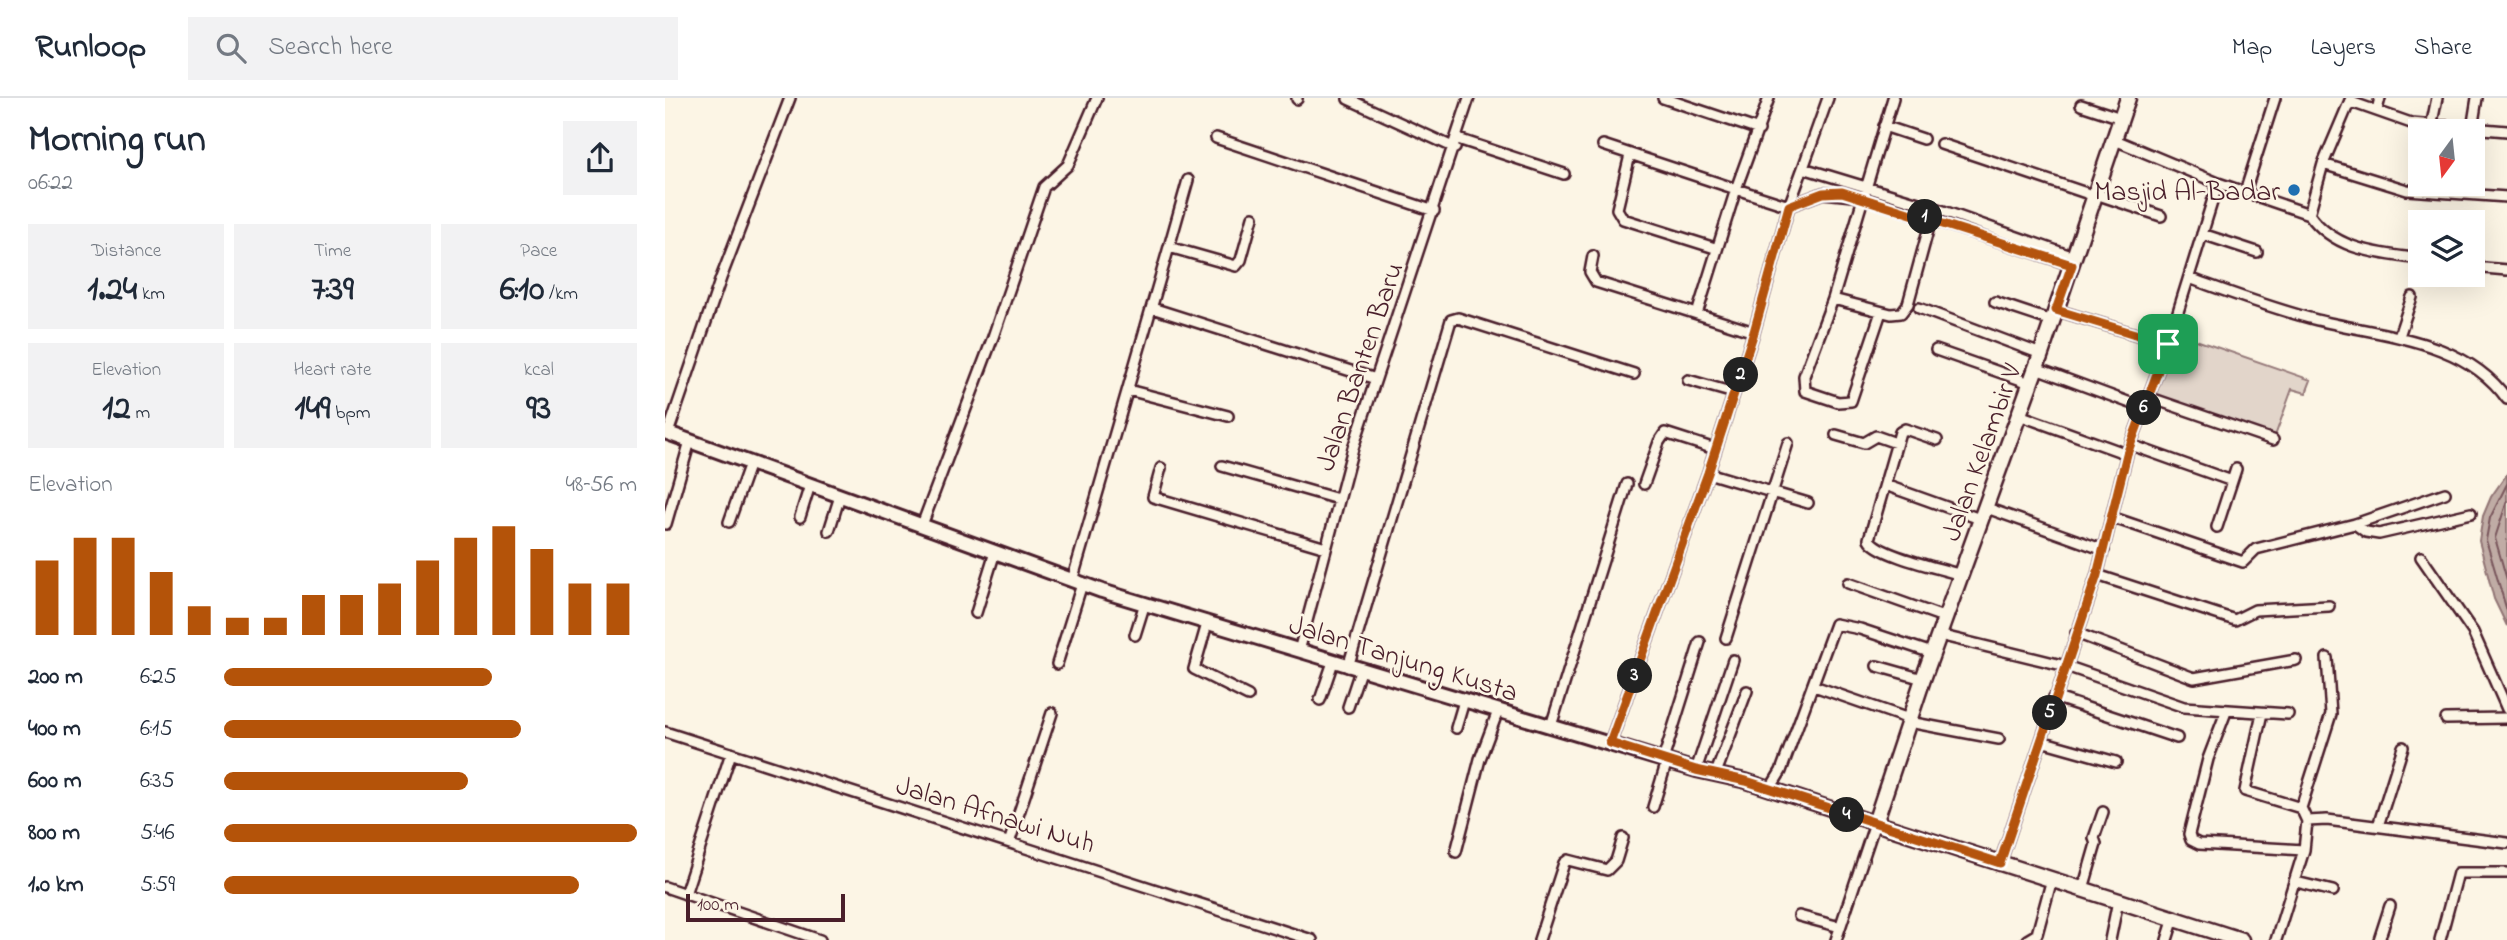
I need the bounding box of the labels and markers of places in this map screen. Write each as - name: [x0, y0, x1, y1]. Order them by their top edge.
- place label: Masjid Al-Badar: [2094, 173, 2280, 214]
- marker: Masjid Al-Badar: [2286, 182, 2302, 198]
- pin: 1: [1907, 200, 1943, 234]
- pin: [2138, 314, 2198, 374]
- pin: 2: [1723, 358, 1759, 392]
- pin: 6: [2127, 390, 2161, 426]
- pin: 3: [1618, 658, 1653, 694]
- pin: 5: [2033, 696, 2067, 730]
- pin: 4: [1829, 798, 1865, 832]

